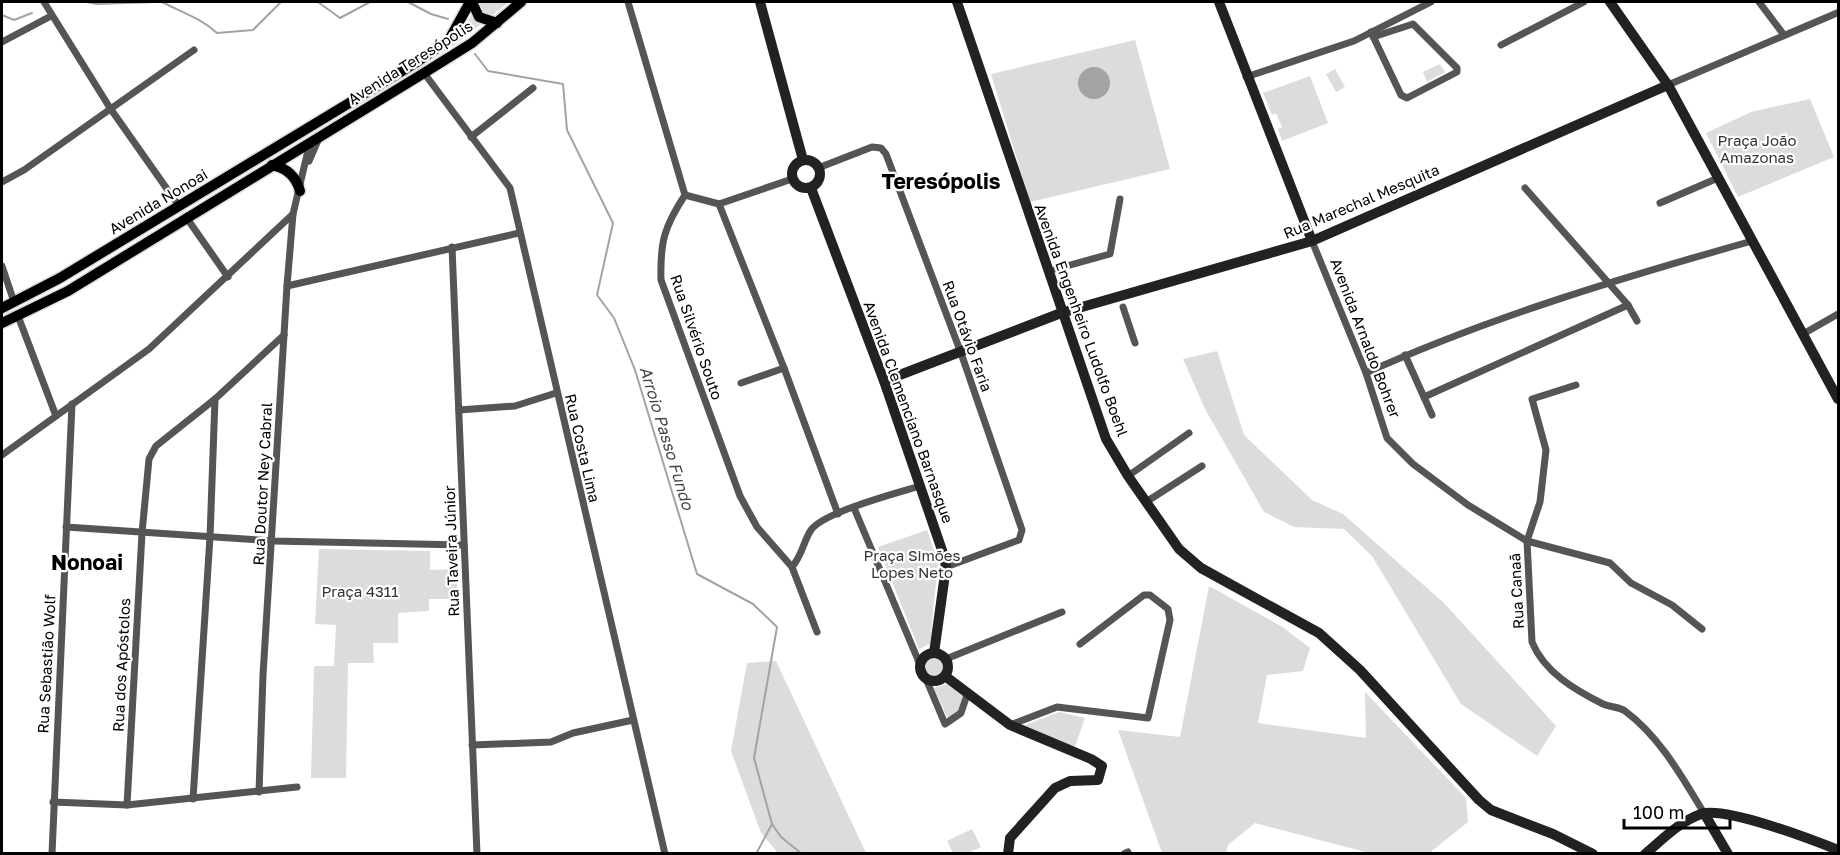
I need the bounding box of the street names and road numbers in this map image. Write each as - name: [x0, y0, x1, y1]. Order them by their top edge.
- street label: Avenida Teresópolis: [344, 16, 476, 108]
- street label: Rua Marechal Mesquita: [1280, 160, 1442, 242]
- street label: Avenida Nonoai: [105, 164, 211, 238]
- street label: Avenida Engenheiro Ludolfo Boehl: [1031, 201, 1133, 439]
- street label: Avenida Arnaldo Bohrer: [1327, 256, 1405, 420]
- street label: Rua Silvério Souto: [667, 272, 727, 402]
- street label: Rua Otávio Faria: [940, 278, 996, 394]
- street label: Avenida Clemenciano Barnasque: [860, 298, 958, 526]
- street label: Rua Costa Lima: [562, 392, 604, 504]
- street label: Rua Doutor Ney Cabral: [249, 402, 275, 566]
- street label: Rua Taveira Júnior: [440, 485, 462, 617]
- street label: Rua Canaã: [1505, 553, 1527, 629]
- street label: Rua Sebastião Wolf: [33, 594, 59, 734]
- street label: Rua dos Apóstolos: [109, 598, 133, 732]

